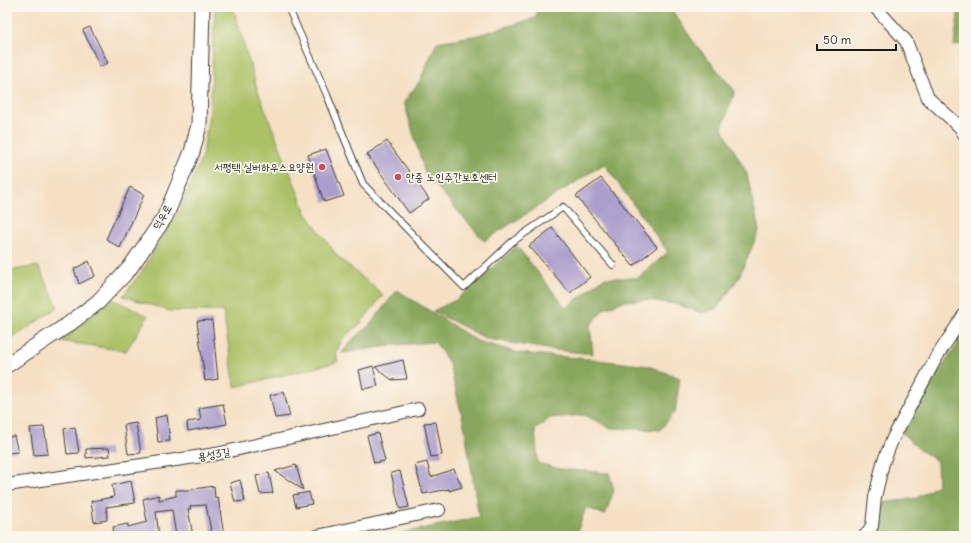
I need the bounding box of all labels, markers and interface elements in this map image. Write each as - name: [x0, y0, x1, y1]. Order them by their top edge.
- scale bar: [817, 26, 896, 52]
- text: 50 m: [823, 32, 852, 47]
- place label: 서평택 실버하우스요양원: [214, 160, 314, 174]
- marker: 서평택 실버하우스요양원: [317, 162, 327, 172]
- place label: 안중 노인주간보호센터: [406, 170, 497, 184]
- marker: 안중 노인주간보호센터: [393, 172, 403, 182]
- street label: 덕우로: [149, 202, 175, 232]
- street label: 용성3길: [197, 444, 232, 464]

